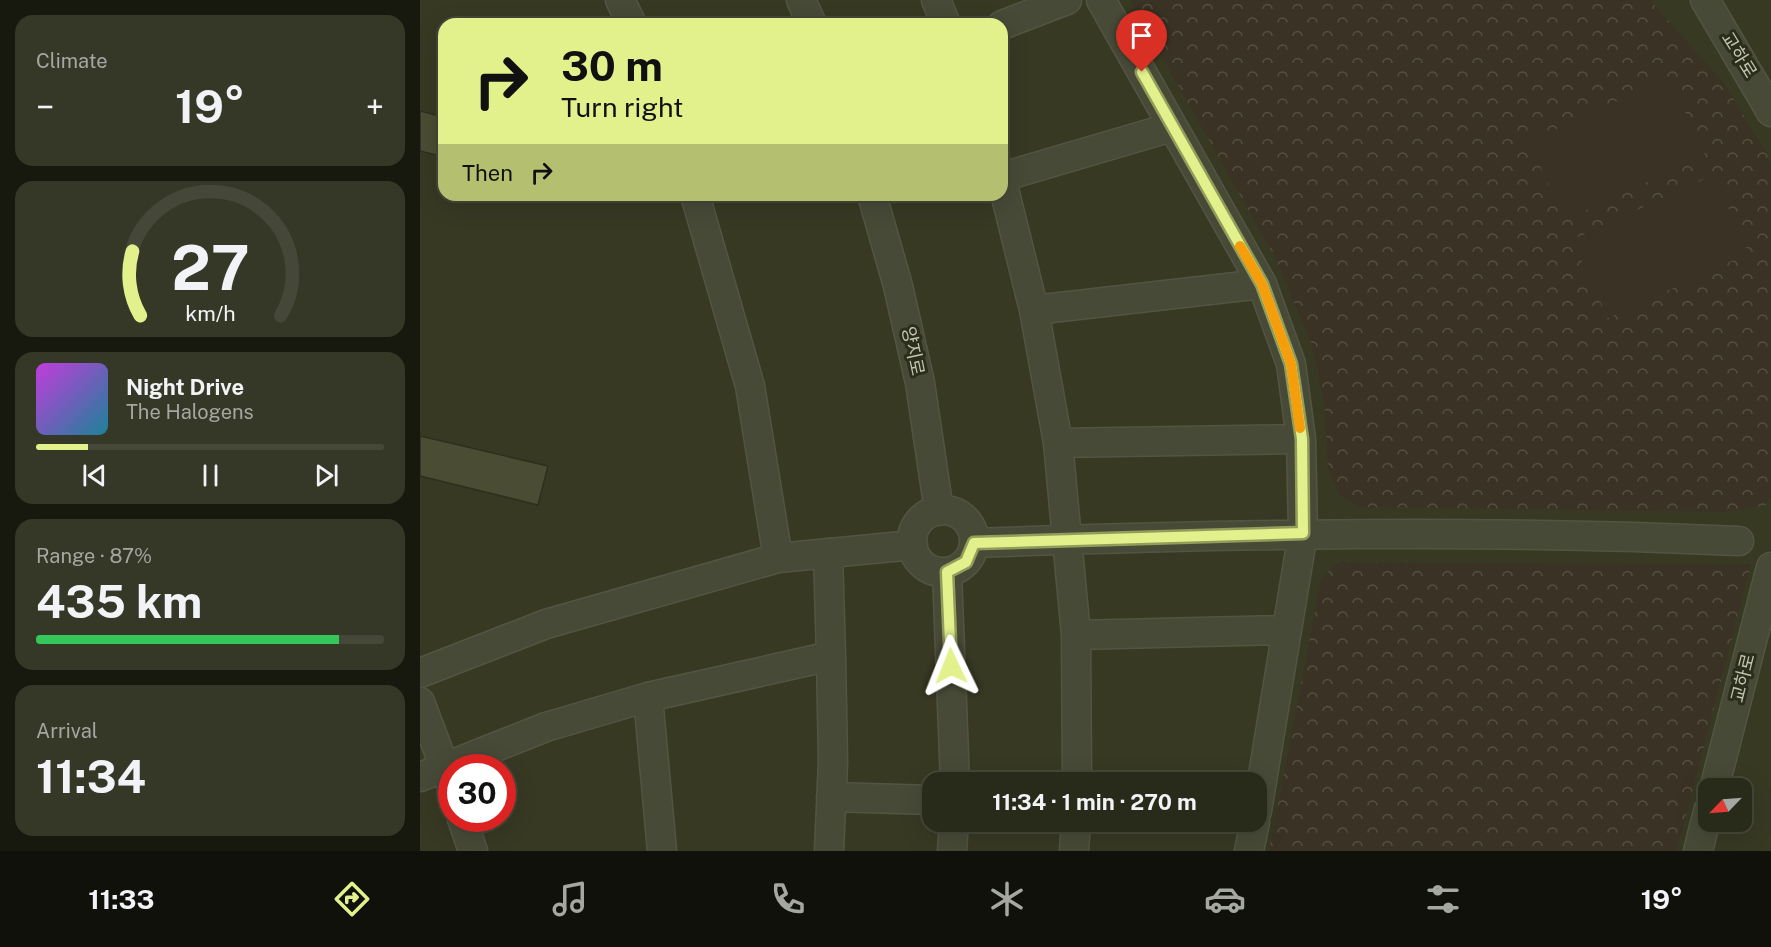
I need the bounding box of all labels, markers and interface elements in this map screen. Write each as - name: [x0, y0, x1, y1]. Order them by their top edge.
- pin: [1116, 10, 1167, 72]
- icon: arrive: [1125, 19, 1158, 52]
- street label: 교하로: [1717, 28, 1761, 81]
- text: 30 m: [561, 41, 663, 90]
- icon: right: [462, 42, 540, 120]
- text: Climate: [36, 49, 108, 73]
- text: 19°: [175, 80, 245, 133]
- text: −: [36, 88, 54, 126]
- text: +: [366, 88, 384, 126]
- text: Turn right: [561, 91, 684, 123]
- icon: right: [525, 156, 558, 189]
- text: Then: [462, 160, 513, 186]
- text: 27: [171, 231, 249, 304]
- text: km/h: [185, 302, 235, 327]
- street label: 양지로: [898, 324, 929, 377]
- text: Night Drive: [126, 374, 244, 400]
- text: The Halogens: [126, 400, 254, 424]
- icon: previous: [78, 459, 111, 492]
- icon: pause: [194, 459, 227, 492]
- icon: next: [310, 459, 343, 492]
- text: Range · 87%: [36, 544, 152, 568]
- text: 435 km: [36, 575, 202, 628]
- position arrow: [919, 634, 983, 698]
- street label: 교하로: [1726, 651, 1759, 705]
- text: Arrival: [36, 719, 98, 743]
- text: 11:34: [36, 750, 146, 803]
- speed limit sign: 30: [438, 754, 516, 832]
- north arrow: [1698, 778, 1752, 832]
- map controls: [1698, 778, 1752, 832]
- text: 11:34 · 1 min · 270 m: [992, 789, 1197, 815]
- icon: directions: [331, 878, 373, 920]
- icon: music: [549, 878, 591, 920]
- icon: phone: [767, 878, 809, 920]
- icon: climate: [986, 878, 1028, 920]
- icon: car: [1204, 878, 1246, 920]
- icon: filters: [1422, 878, 1464, 920]
- text: 11:33: [88, 883, 154, 915]
- text: 19°: [1641, 883, 1683, 915]

